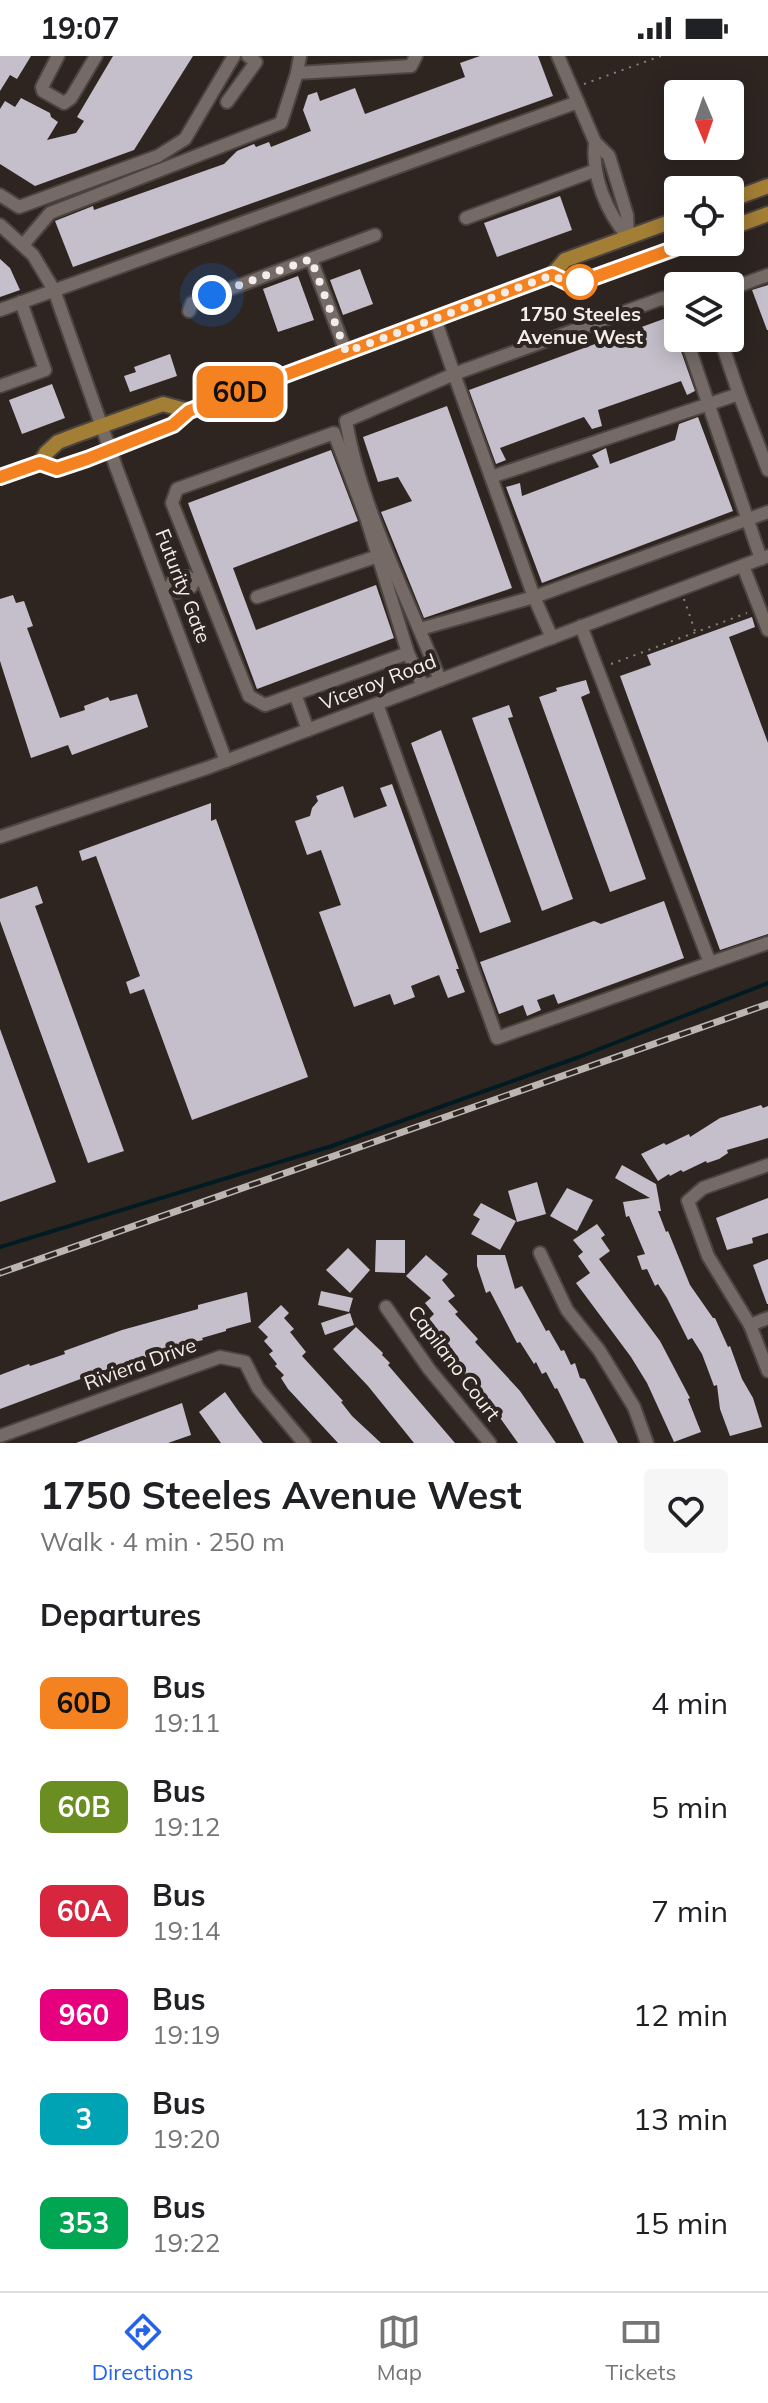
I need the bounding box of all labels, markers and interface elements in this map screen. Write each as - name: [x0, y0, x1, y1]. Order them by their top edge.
- text: 19:07: [40, 9, 119, 47]
- north arrow: [664, 80, 744, 160]
- map controls: [664, 80, 744, 352]
- button: locate: [664, 176, 744, 256]
- marker: 1750 Steeles Avenue West: [563, 265, 597, 299]
- button: layers: [664, 272, 744, 352]
- your location: [192, 275, 232, 315]
- place label: 1750 Steeles Avenue West: [517, 301, 643, 349]
- line badge: 60D: [194, 366, 286, 418]
- text: 60D: [213, 374, 267, 409]
- street label: Futurity Gate: [150, 525, 217, 647]
- street label: Viceroy Road: [316, 648, 440, 715]
- street label: Capilano Court: [403, 1300, 506, 1425]
- street label: Riviera Drive: [80, 1332, 199, 1395]
- button: heart: [644, 1469, 728, 1553]
- text: 1750 Steeles Avenue West: [40, 1471, 522, 1519]
- text: Walk · 4 min · 250 m: [40, 1525, 285, 1558]
- text: Departures: [40, 1596, 201, 1634]
- text: Bus: [152, 1668, 206, 1706]
- text: 4 min: [651, 1684, 728, 1722]
- text: 60D: [57, 1685, 111, 1720]
- text: 19:11: [152, 1706, 220, 1739]
- text: Bus: [152, 1772, 206, 1810]
- text: 5 min: [651, 1788, 728, 1826]
- text: 60B: [58, 1789, 110, 1824]
- text: 19:12: [152, 1810, 220, 1843]
- text: Bus: [152, 1876, 206, 1914]
- text: 7 min: [651, 1892, 728, 1930]
- text: 60A: [57, 1893, 111, 1928]
- text: 19:14: [152, 1914, 220, 1947]
- text: Bus: [152, 1980, 206, 2018]
- text: 12 min: [633, 1996, 728, 2034]
- text: 960: [59, 1997, 109, 2032]
- text: 19:19: [152, 2018, 220, 2051]
- text: Bus: [152, 2084, 206, 2122]
- text: 13 min: [633, 2100, 728, 2138]
- text: 3: [76, 2101, 92, 2136]
- text: 19:20: [152, 2122, 220, 2155]
- text: Bus: [152, 2188, 206, 2226]
- text: 15 min: [633, 2204, 728, 2242]
- text: 353: [59, 2205, 109, 2240]
- text: 19:22: [152, 2226, 220, 2259]
- tab: Directions: [92, 2310, 193, 2386]
- tab: Map: [377, 2310, 422, 2386]
- tab: Tickets: [605, 2310, 676, 2386]

